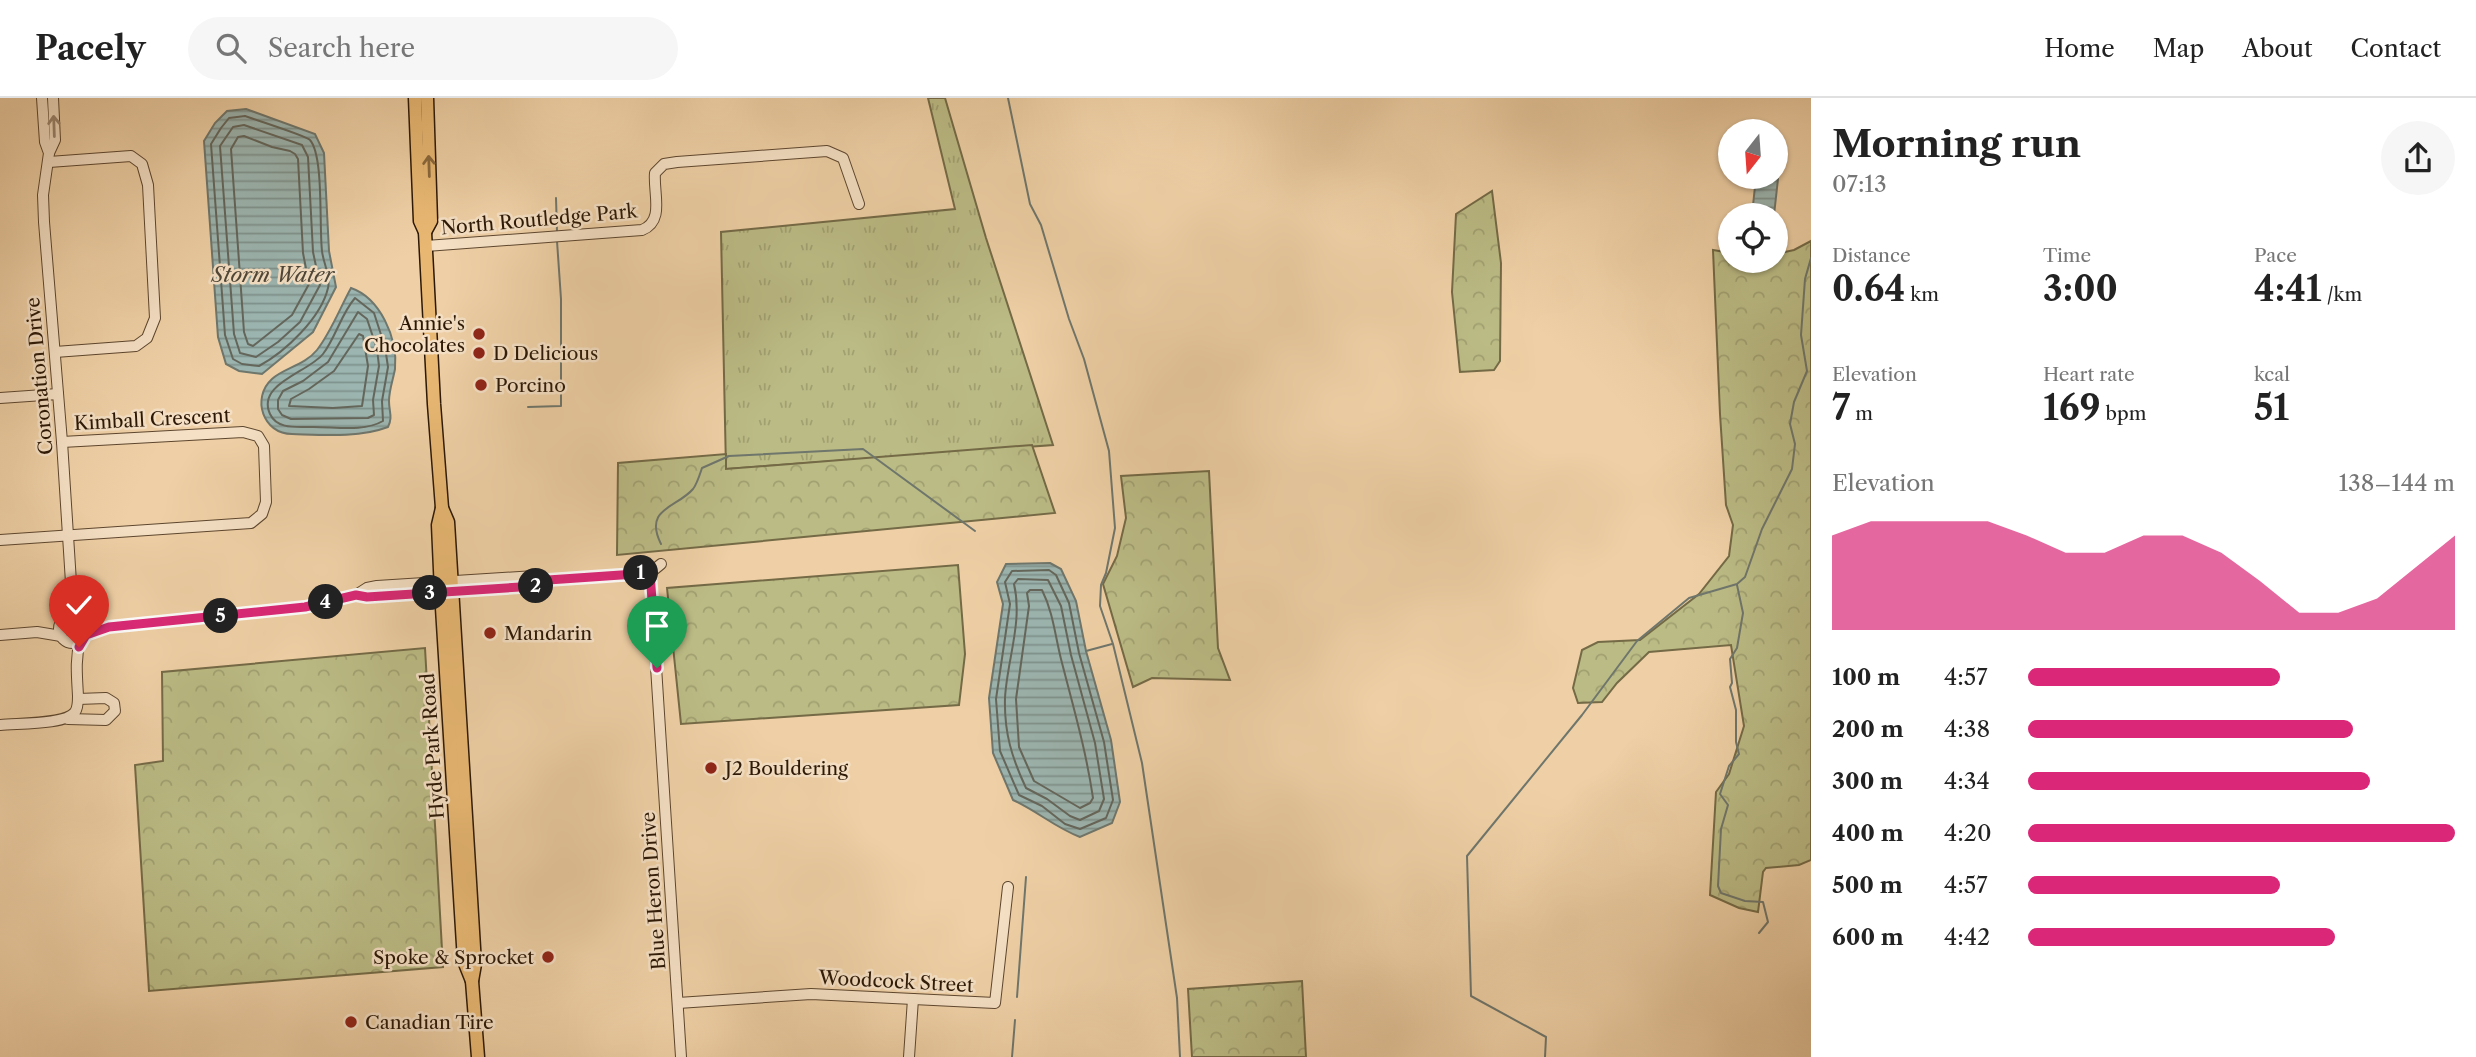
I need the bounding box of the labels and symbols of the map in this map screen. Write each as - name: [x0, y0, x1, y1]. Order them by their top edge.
- one-way arrow: [48, 115, 61, 138]
- north arrow: [1718, 119, 1788, 189]
- one-way arrow: [422, 154, 436, 177]
- street label: North Routledge Park: [440, 199, 639, 240]
- water label: Storm Water: [210, 262, 336, 287]
- street label: Coronation Drive: [21, 296, 58, 456]
- place label: Annie's Chocolates: [364, 312, 465, 357]
- marker: Annie's Chocolates: [471, 326, 487, 342]
- place label: D Delicious: [493, 342, 598, 365]
- marker: D Delicious: [471, 345, 487, 361]
- place label: Porcino: [495, 374, 566, 397]
- marker: Porcino: [473, 377, 489, 393]
- street label: Kimball Crescent: [73, 404, 231, 435]
- pin: 1: [624, 556, 658, 590]
- pin: 2: [518, 568, 554, 603]
- pin: [49, 575, 109, 647]
- pin: 3: [412, 575, 448, 610]
- pin: 4: [308, 584, 344, 620]
- pin: [627, 596, 687, 668]
- pin: 5: [204, 598, 238, 634]
- place label: Mandarin: [504, 622, 592, 645]
- marker: Mandarin: [482, 625, 498, 641]
- street label: Hyde Park Road: [416, 672, 449, 820]
- place label: J2 Bouldering: [722, 757, 849, 780]
- marker: J2 Bouldering: [703, 760, 719, 776]
- street label: Blue Heron Drive: [637, 811, 670, 971]
- place label: Spoke & Sprocket: [373, 946, 534, 969]
- marker: Spoke & Sprocket: [540, 949, 556, 965]
- street label: Woodcock Street: [817, 966, 974, 997]
- place label: Canadian Tire: [365, 1011, 494, 1034]
- marker: Canadian Tire: [343, 1014, 359, 1030]

